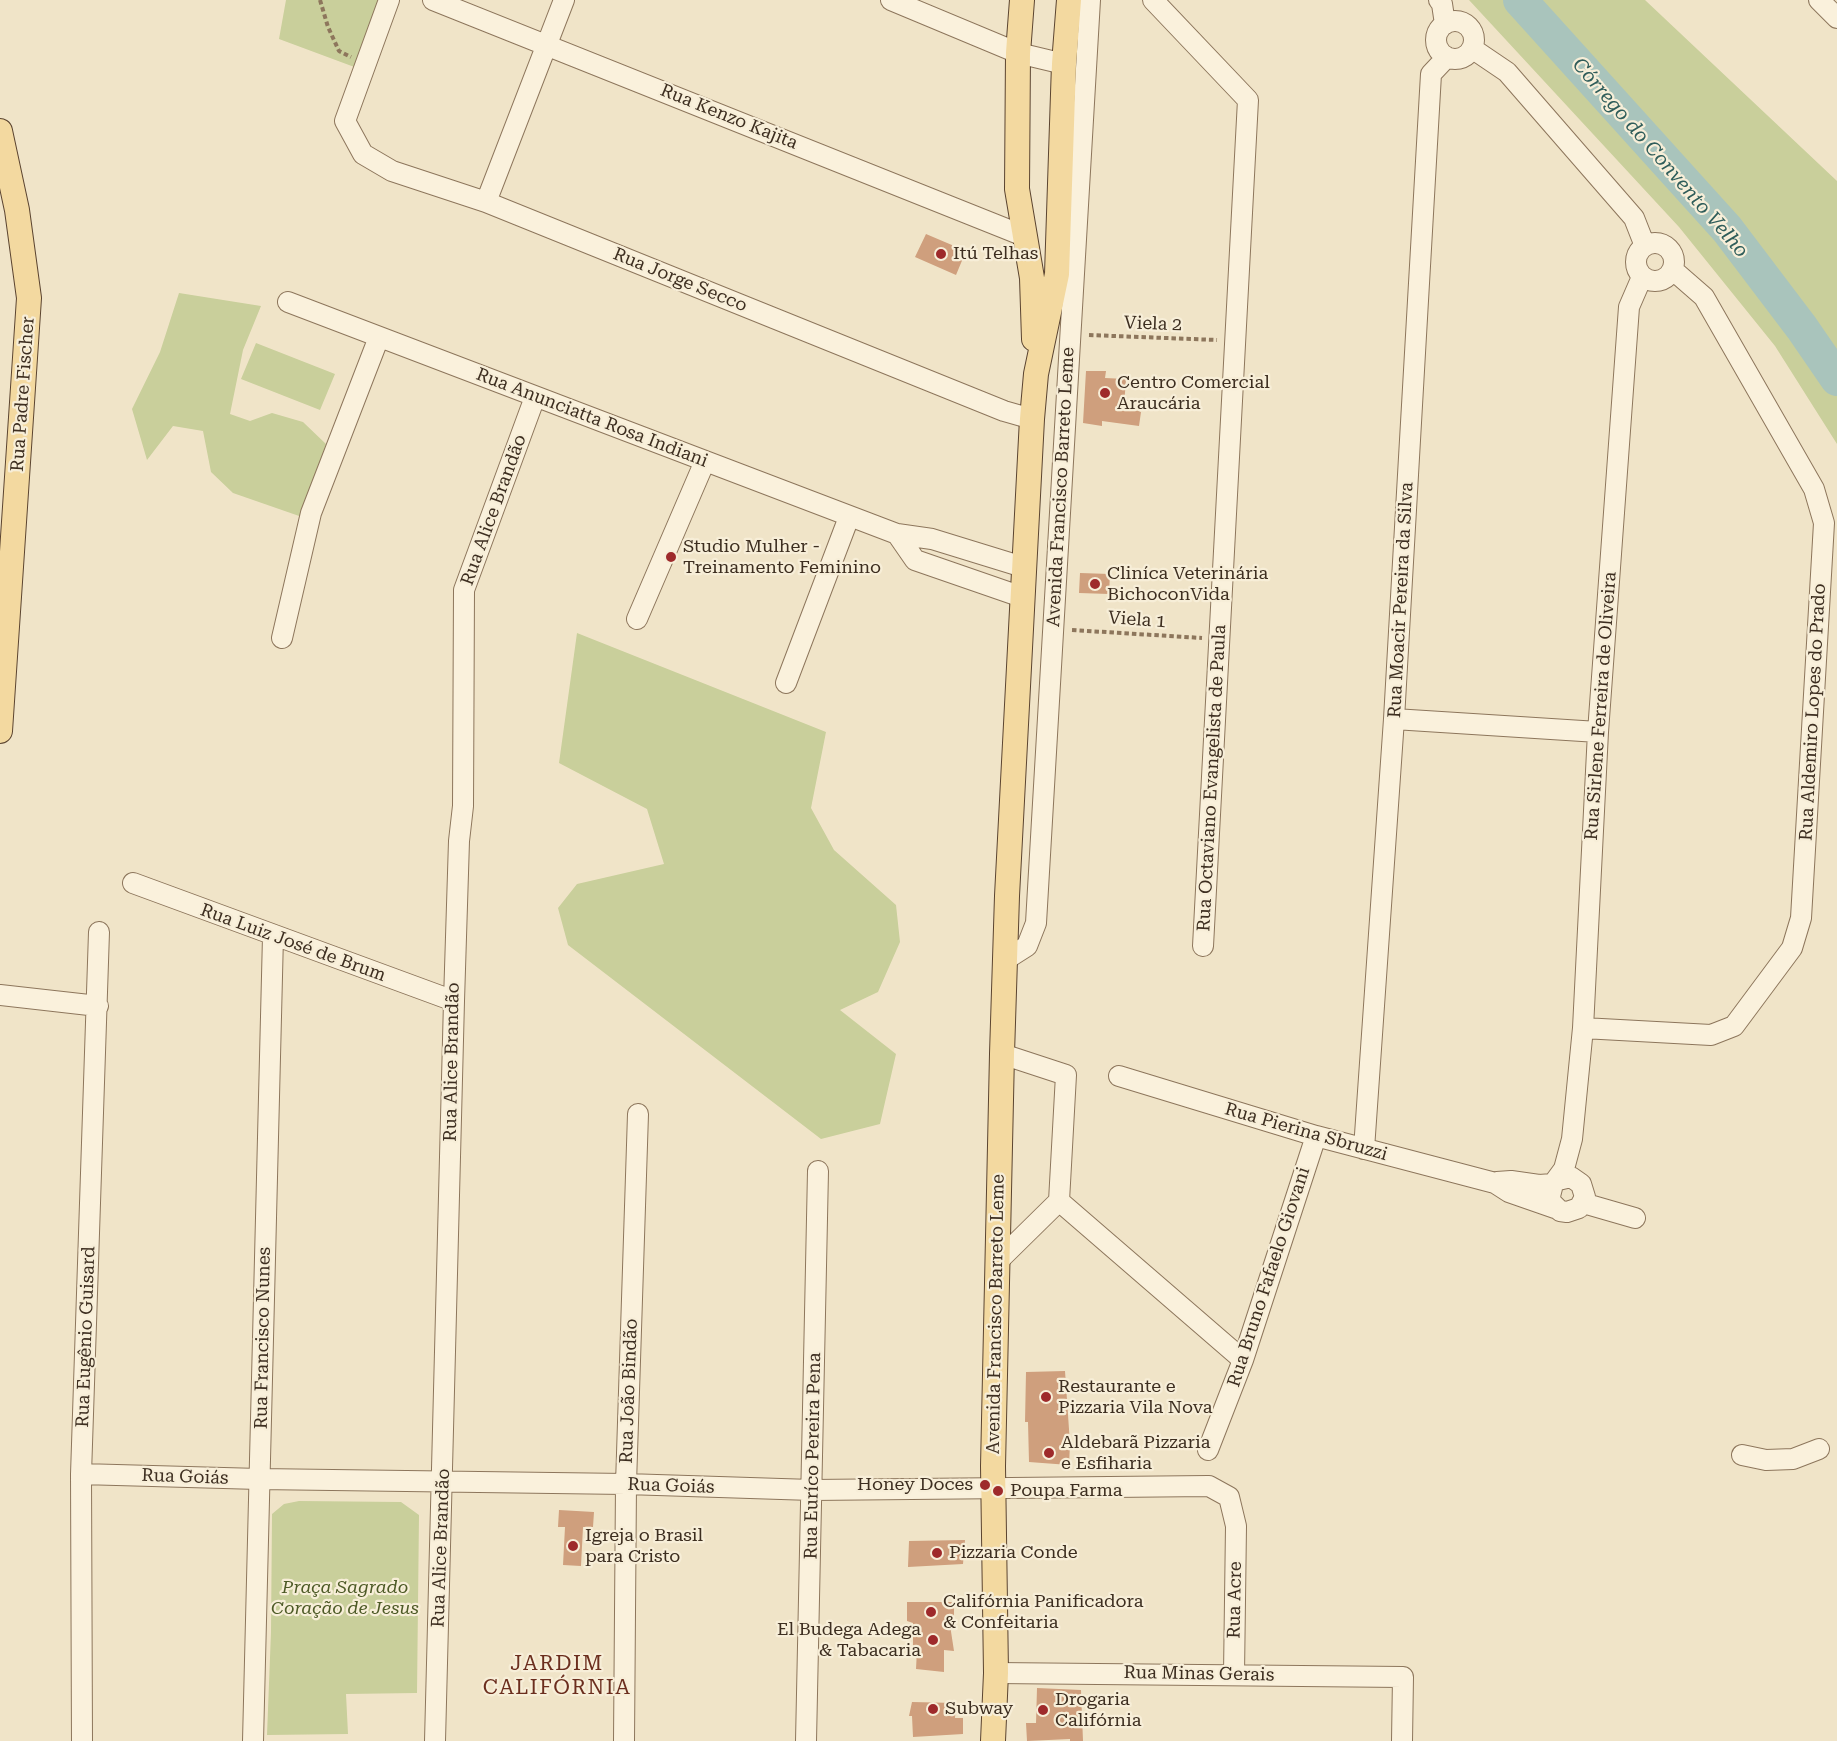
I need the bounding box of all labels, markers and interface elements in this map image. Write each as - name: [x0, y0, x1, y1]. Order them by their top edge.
- water label: Córrego do Convento Velho: [1567, 53, 1753, 263]
- street label: Rua Kenzo Kajita: [657, 80, 801, 154]
- street label: Rua Jorge Secco: [610, 243, 750, 317]
- place label: Itú Telhas: [953, 243, 1038, 265]
- marker: Itú Telhas: [934, 247, 948, 261]
- street label: Viela 2: [1124, 312, 1182, 336]
- street label: Rua Padre Fischer: [7, 316, 39, 472]
- street label: Avenida Francisco Barreto Leme: [1043, 347, 1079, 627]
- street label: Rua Anunciatta Rosa Indiani: [473, 364, 711, 472]
- place label: Centro Comercial Araucária: [1117, 372, 1270, 415]
- marker: Centro Comercial Araucária: [1098, 386, 1112, 400]
- street label: Rua Alice Brandão: [457, 432, 531, 588]
- street label: Rua Moacir Pereira da Silva: [1384, 481, 1418, 719]
- place label: Studio Mulher - Treinamento Feminino: [683, 536, 881, 578]
- marker: Studio Mulher - Treinamento Feminino: [664, 550, 678, 564]
- place label: Cliníca Veterinária BichoconVida: [1107, 563, 1268, 606]
- street label: Rua Sirlene Ferreira de Oliveira: [1581, 571, 1621, 841]
- marker: Cliníca Veterinária BichoconVida: [1088, 577, 1102, 591]
- street label: Rua Aldemiro Lopes do Prado: [1795, 583, 1831, 841]
- street label: Viela 1: [1107, 607, 1167, 633]
- street label: Rua Octaviano Evangelista de Paula: [1193, 624, 1231, 932]
- street label: Rua Luiz José de Brum: [197, 899, 389, 987]
- street label: Rua Alice Brandão: [440, 982, 464, 1142]
- street label: Rua Pierina Sbruzzi: [1222, 1098, 1390, 1166]
- street label: Rua Bruno Fafaelo Giovani: [1223, 1164, 1315, 1390]
- street label: Avenida Francisco Barreto Leme: [983, 1174, 1009, 1454]
- street label: Rua Eugênio Guisard: [72, 1246, 100, 1428]
- street label: Rua Francisco Nunes: [251, 1247, 275, 1429]
- street label: Rua João Bindão: [616, 1318, 642, 1464]
- street label: Rua Euríco Pereira Pena: [800, 1352, 826, 1560]
- place label: Restaurante e Pizzaria Vila Nova: [1058, 1376, 1213, 1418]
- marker: Restaurante e Pizzaria Vila Nova: [1039, 1390, 1053, 1404]
- place label: Aldebarã Pizzaria e Esfiharia: [1061, 1432, 1210, 1474]
- marker: Aldebarã Pizzaria e Esfiharia: [1042, 1446, 1056, 1460]
- street label: Rua Goiás: [141, 1465, 229, 1489]
- street label: Rua Alice Brandão: [427, 1468, 455, 1628]
- street label: Rua Goiás: [627, 1474, 715, 1498]
- place label: Honey Doces: [857, 1474, 973, 1496]
- marker: Honey Doces: [978, 1478, 992, 1492]
- place label: Poupa Farma: [1010, 1480, 1123, 1502]
- marker: Poupa Farma: [991, 1484, 1005, 1498]
- place label: Igreja o Brasil para Cristo: [585, 1525, 703, 1568]
- marker: Igreja o Brasil para Cristo: [566, 1539, 580, 1553]
- place label: Pizzaria Conde: [949, 1542, 1078, 1564]
- marker: Pizzaria Conde: [930, 1546, 944, 1560]
- street label: Rua Acre: [1224, 1561, 1246, 1639]
- park label: Praça Sagrado Coração de Jesus: [271, 1577, 419, 1620]
- place label: Califórnia Panificadora & Confeitaria: [943, 1591, 1144, 1634]
- marker: Califórnia Panificadora & Confeitaria: [924, 1605, 938, 1619]
- place label: El Budega Adega & Tabacaria: [777, 1619, 921, 1662]
- marker: El Budega Adega & Tabacaria: [926, 1633, 940, 1647]
- district label: JARDIM CALIFÓRNIA: [483, 1651, 631, 1701]
- street label: Rua Minas Gerais: [1123, 1662, 1275, 1686]
- place label: Drogaria Califórnia: [1055, 1689, 1141, 1732]
- place label: Subway: [945, 1698, 1013, 1720]
- marker: Subway: [926, 1702, 940, 1716]
- marker: Drogaria Califórnia: [1036, 1703, 1050, 1717]

